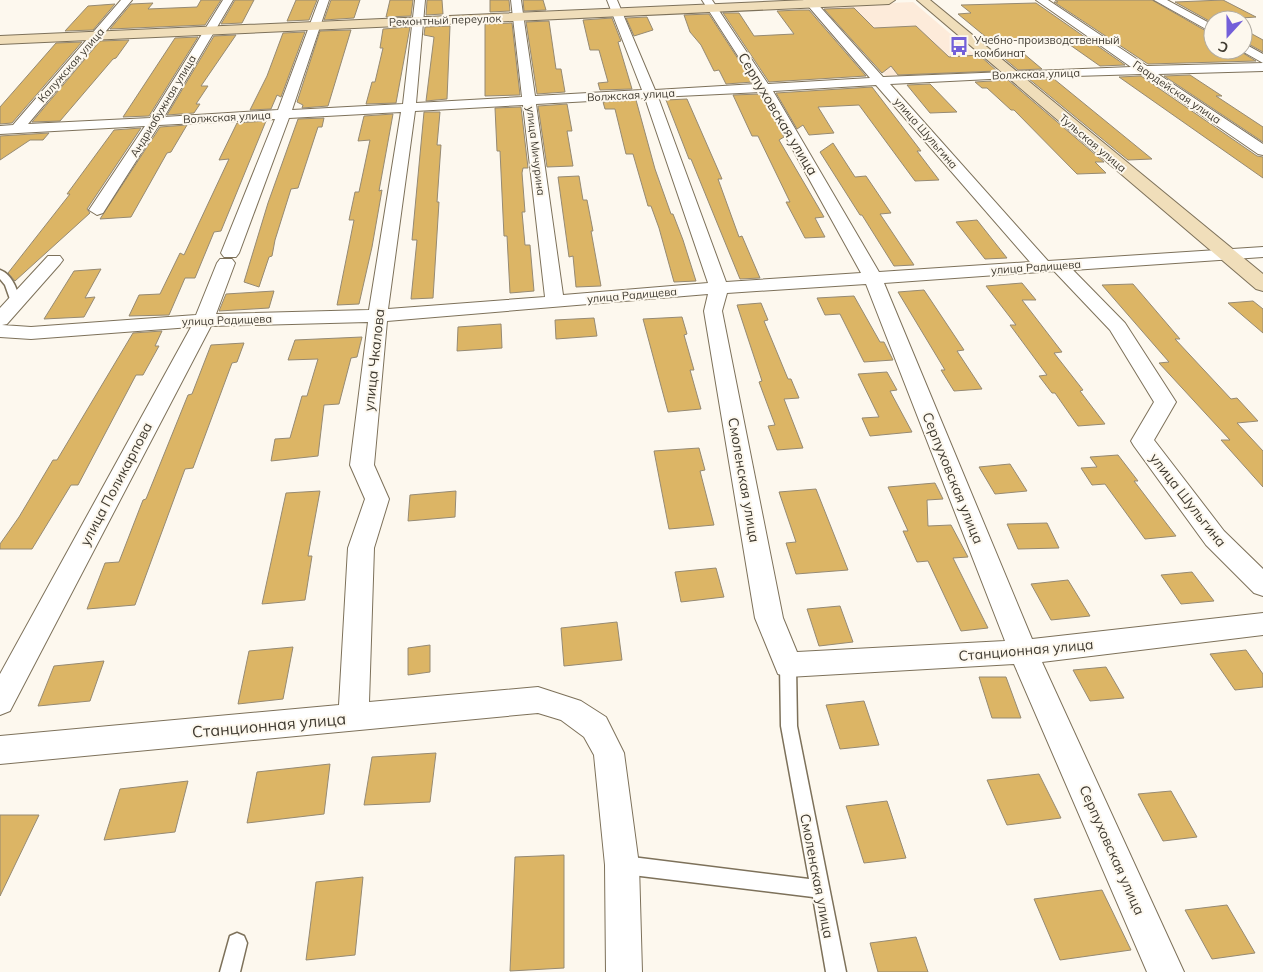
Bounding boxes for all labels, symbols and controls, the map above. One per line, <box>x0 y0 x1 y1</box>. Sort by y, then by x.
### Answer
north arrow <box>1203 10 1253 60</box>
street label: Ремонтный переулок <box>389 11 501 29</box>
street label: Калужская улица <box>35 25 107 105</box>
place label: Учебно-производственный комбинат <box>973 33 1120 60</box>
bus stop icon: Учебно-производственный комбинат <box>948 35 970 57</box>
text: С <box>1216 37 1231 57</box>
street label: Серпуховская улица <box>734 49 822 179</box>
street label: Андриабужная улица <box>127 52 199 160</box>
street label: Гвардейская улица <box>1130 57 1224 127</box>
street label: Волжская улица <box>992 65 1080 83</box>
street label: Волжская улица <box>587 86 675 104</box>
street label: улица Шульгина <box>891 95 961 171</box>
street label: улица Мичурина <box>524 106 548 196</box>
street label: Волжская улица <box>183 108 271 126</box>
street label: Тульская улица <box>1057 111 1129 175</box>
street label: улица Радищева <box>991 257 1081 277</box>
street label: улица Радищева <box>586 284 678 306</box>
street label: улица Чкалова <box>360 308 388 412</box>
street label: улица Радищева <box>182 311 272 329</box>
street label: Серпуховская улица <box>918 410 988 546</box>
street label: Смоленская улица <box>724 416 764 544</box>
street label: улица Поликарпова <box>76 419 156 549</box>
street label: улица Шульгина <box>1146 449 1230 551</box>
street label: Станционная улица <box>958 635 1094 665</box>
street label: Станционная улица <box>191 708 347 742</box>
street label: Серпуховская улица <box>1075 782 1149 918</box>
street label: Смоленская улица <box>796 812 838 940</box>

